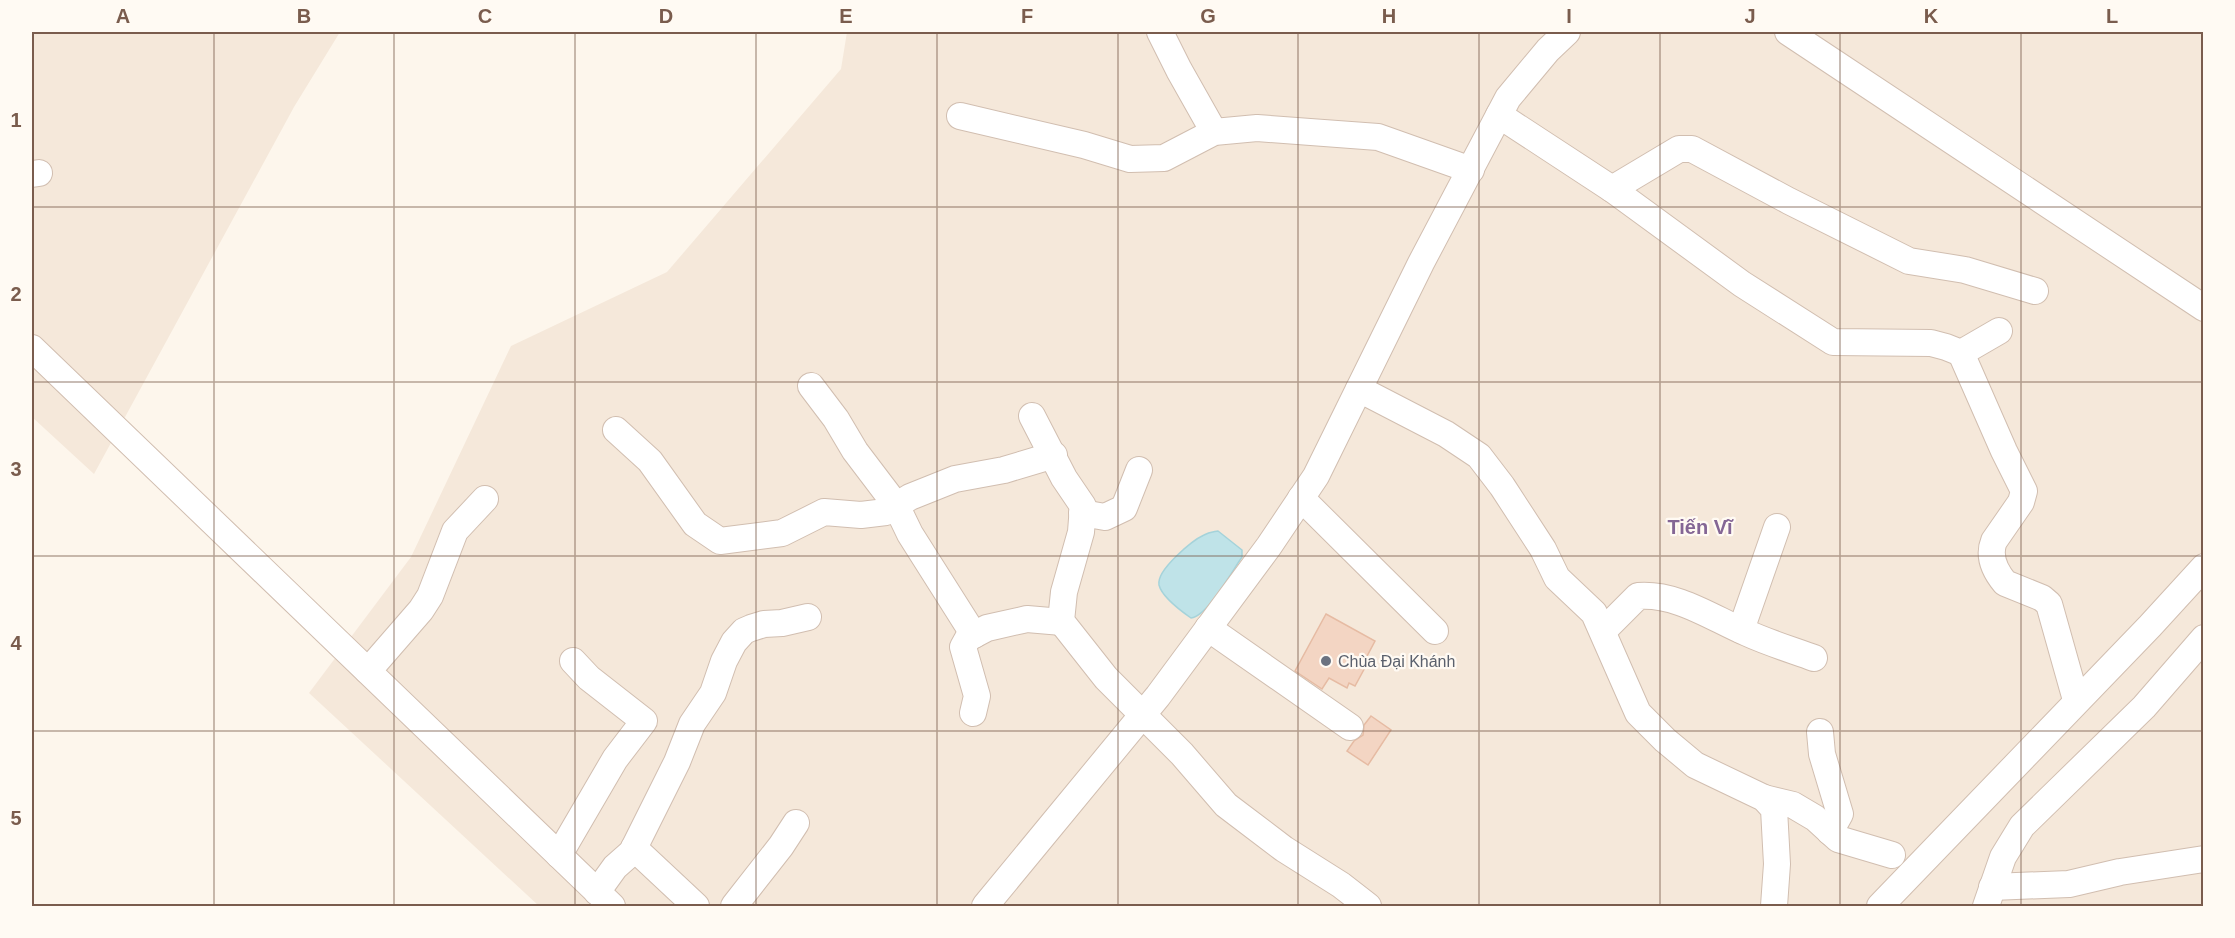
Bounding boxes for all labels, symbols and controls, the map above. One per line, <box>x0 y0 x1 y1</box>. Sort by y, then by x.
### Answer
text: A <box>116 5 130 27</box>
text: B <box>297 5 311 27</box>
text: C <box>478 5 492 27</box>
text: D <box>659 5 673 27</box>
text: E <box>839 5 853 27</box>
text: F <box>1021 5 1033 27</box>
text: G <box>1200 5 1216 27</box>
text: H <box>1382 5 1396 27</box>
text: I <box>1566 5 1572 27</box>
text: J <box>1744 5 1756 27</box>
text: K <box>1924 5 1939 27</box>
text: L <box>2106 5 2118 27</box>
text: 1 <box>10 109 22 131</box>
text: 2 <box>10 283 22 305</box>
text: 3 <box>10 458 22 480</box>
district label: Tiến Vĩ <box>1667 516 1734 538</box>
text: 4 <box>10 632 22 654</box>
place label: Chùa Đại Khánh <box>1338 653 1455 670</box>
marker: Chùa Đại Khánh <box>1319 654 1333 668</box>
text: 5 <box>10 807 22 829</box>

